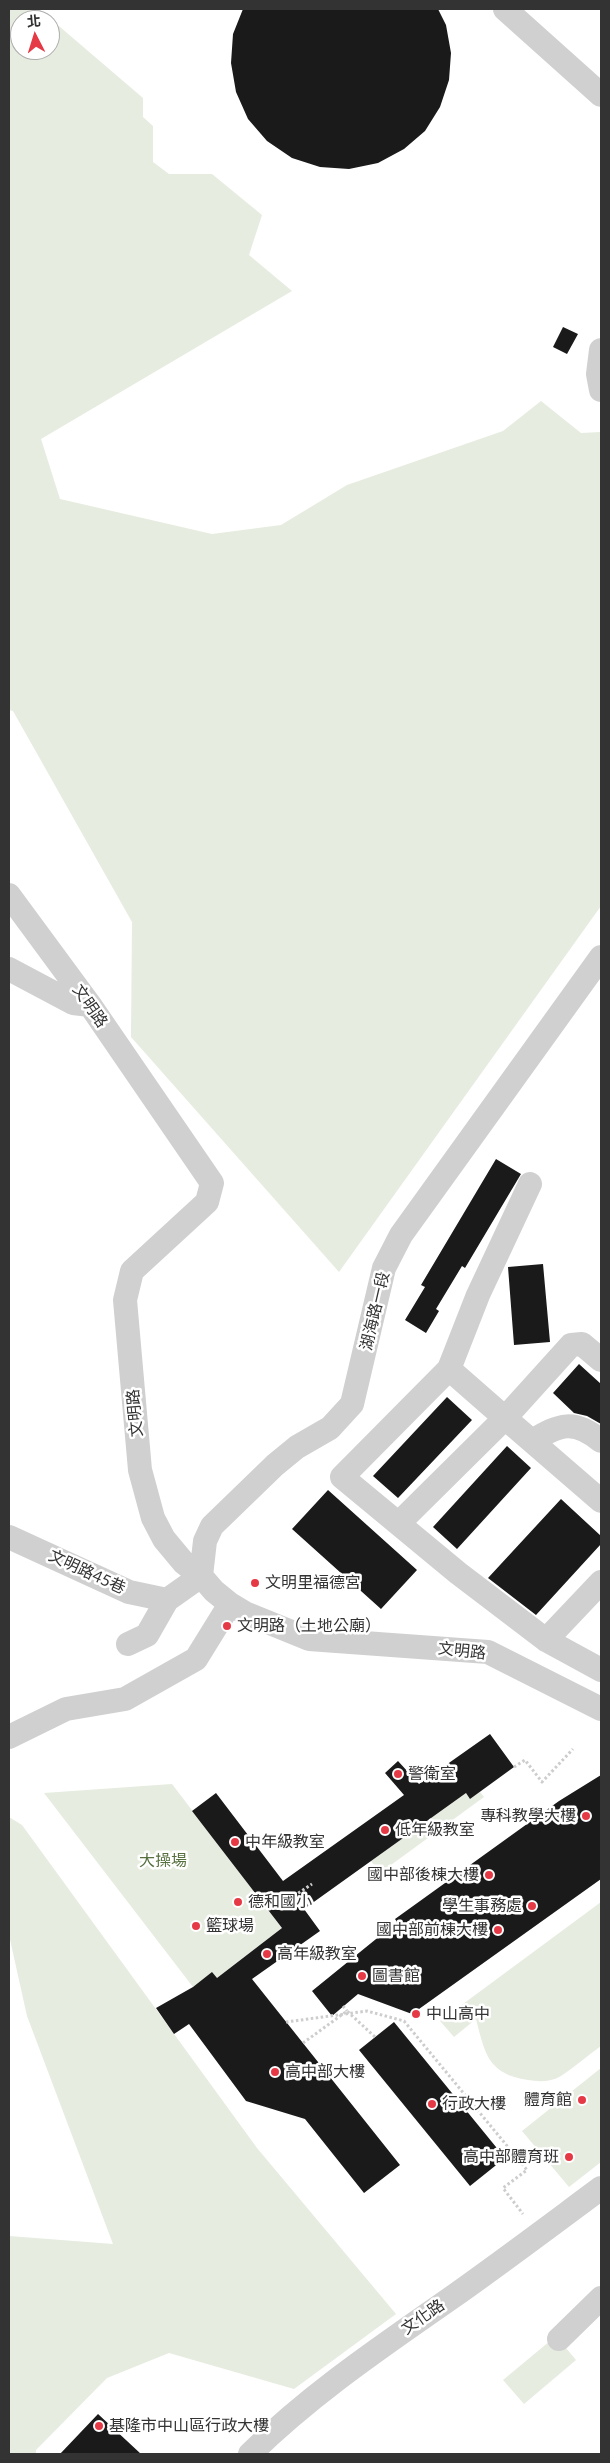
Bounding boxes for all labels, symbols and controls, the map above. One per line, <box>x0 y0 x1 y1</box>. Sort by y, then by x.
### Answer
north arrow <box>10 10 60 60</box>
text: 北 <box>26 11 41 30</box>
street label: 文明路 <box>68 981 112 1031</box>
street label: 湖海路一段 <box>357 1270 393 1352</box>
street label: 文明路 <box>123 1388 147 1438</box>
street label: 文明路45巷 <box>46 1546 128 1598</box>
place label: 文明里福德宮 <box>265 1573 361 1593</box>
marker: 文明里福德宮 <box>249 1577 261 1589</box>
place label: 文明路（土地公廟） <box>237 1616 381 1636</box>
marker: 文明路（土地公廟） <box>221 1620 233 1632</box>
street label: 文明路 <box>437 1639 487 1663</box>
place label: 警衛室 <box>408 1764 456 1784</box>
marker: 警衛室 <box>392 1768 404 1780</box>
place label: 專科教學大樓 <box>480 1806 576 1826</box>
marker: 專科教學大樓 <box>580 1810 592 1822</box>
place label: 低年級教室 <box>395 1820 475 1840</box>
marker: 低年級教室 <box>379 1824 391 1836</box>
place label: 中年級教室 <box>245 1832 325 1852</box>
marker: 中年級教室 <box>229 1836 241 1848</box>
park label: 大操場 <box>139 1851 187 1871</box>
place label: 國中部後棟大樓 <box>367 1865 479 1885</box>
marker: 國中部後棟大樓 <box>483 1869 495 1881</box>
place label: 德和國小 <box>248 1892 312 1912</box>
marker: 德和國小 <box>232 1896 244 1908</box>
place label: 學生事務處 <box>442 1896 522 1916</box>
marker: 學生事務處 <box>526 1900 538 1912</box>
place label: 籃球場 <box>206 1916 254 1936</box>
marker: 籃球場 <box>190 1920 202 1932</box>
place label: 國中部前棟大樓 <box>376 1920 488 1940</box>
marker: 國中部前棟大樓 <box>492 1924 504 1936</box>
place label: 高年級教室 <box>277 1944 357 1964</box>
marker: 高年級教室 <box>261 1948 273 1960</box>
place label: 圖書館 <box>372 1966 420 1986</box>
marker: 圖書館 <box>356 1970 368 1982</box>
place label: 中山高中 <box>426 2004 490 2024</box>
marker: 中山高中 <box>410 2008 422 2020</box>
place label: 高中部大樓 <box>285 2062 365 2082</box>
marker: 高中部大樓 <box>269 2066 281 2078</box>
place label: 體育館 <box>524 2090 572 2110</box>
place label: 行政大樓 <box>442 2094 506 2114</box>
marker: 體育館 <box>576 2094 588 2106</box>
marker: 行政大樓 <box>426 2098 438 2110</box>
place label: 高中部體育班 <box>463 2147 559 2167</box>
marker: 高中部體育班 <box>563 2151 575 2163</box>
street label: 文化路 <box>398 2295 448 2339</box>
place label: 基隆市中山區行政大樓 <box>109 2416 269 2436</box>
marker: 基隆市中山區行政大樓 <box>93 2420 105 2432</box>

